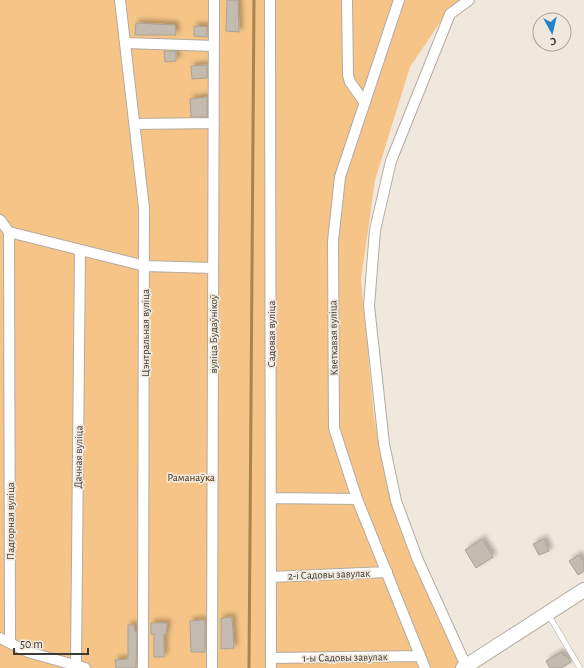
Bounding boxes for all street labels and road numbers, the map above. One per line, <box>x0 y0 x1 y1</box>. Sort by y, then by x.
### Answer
street label: Цэнтральная вуліца <box>140 289 151 377</box>
street label: вуліца Будаўнікоў <box>208 294 219 373</box>
street label: Садовая вуліца <box>266 300 277 368</box>
street label: Кветкавая вуліца <box>327 300 340 376</box>
street label: Дачная вуліца <box>72 425 85 489</box>
street label: Падгорная вуліца <box>5 482 16 560</box>
street label: 2-і Садовы завулак <box>288 568 370 581</box>
street label: 1-ы Садовы завулак <box>302 651 388 664</box>

